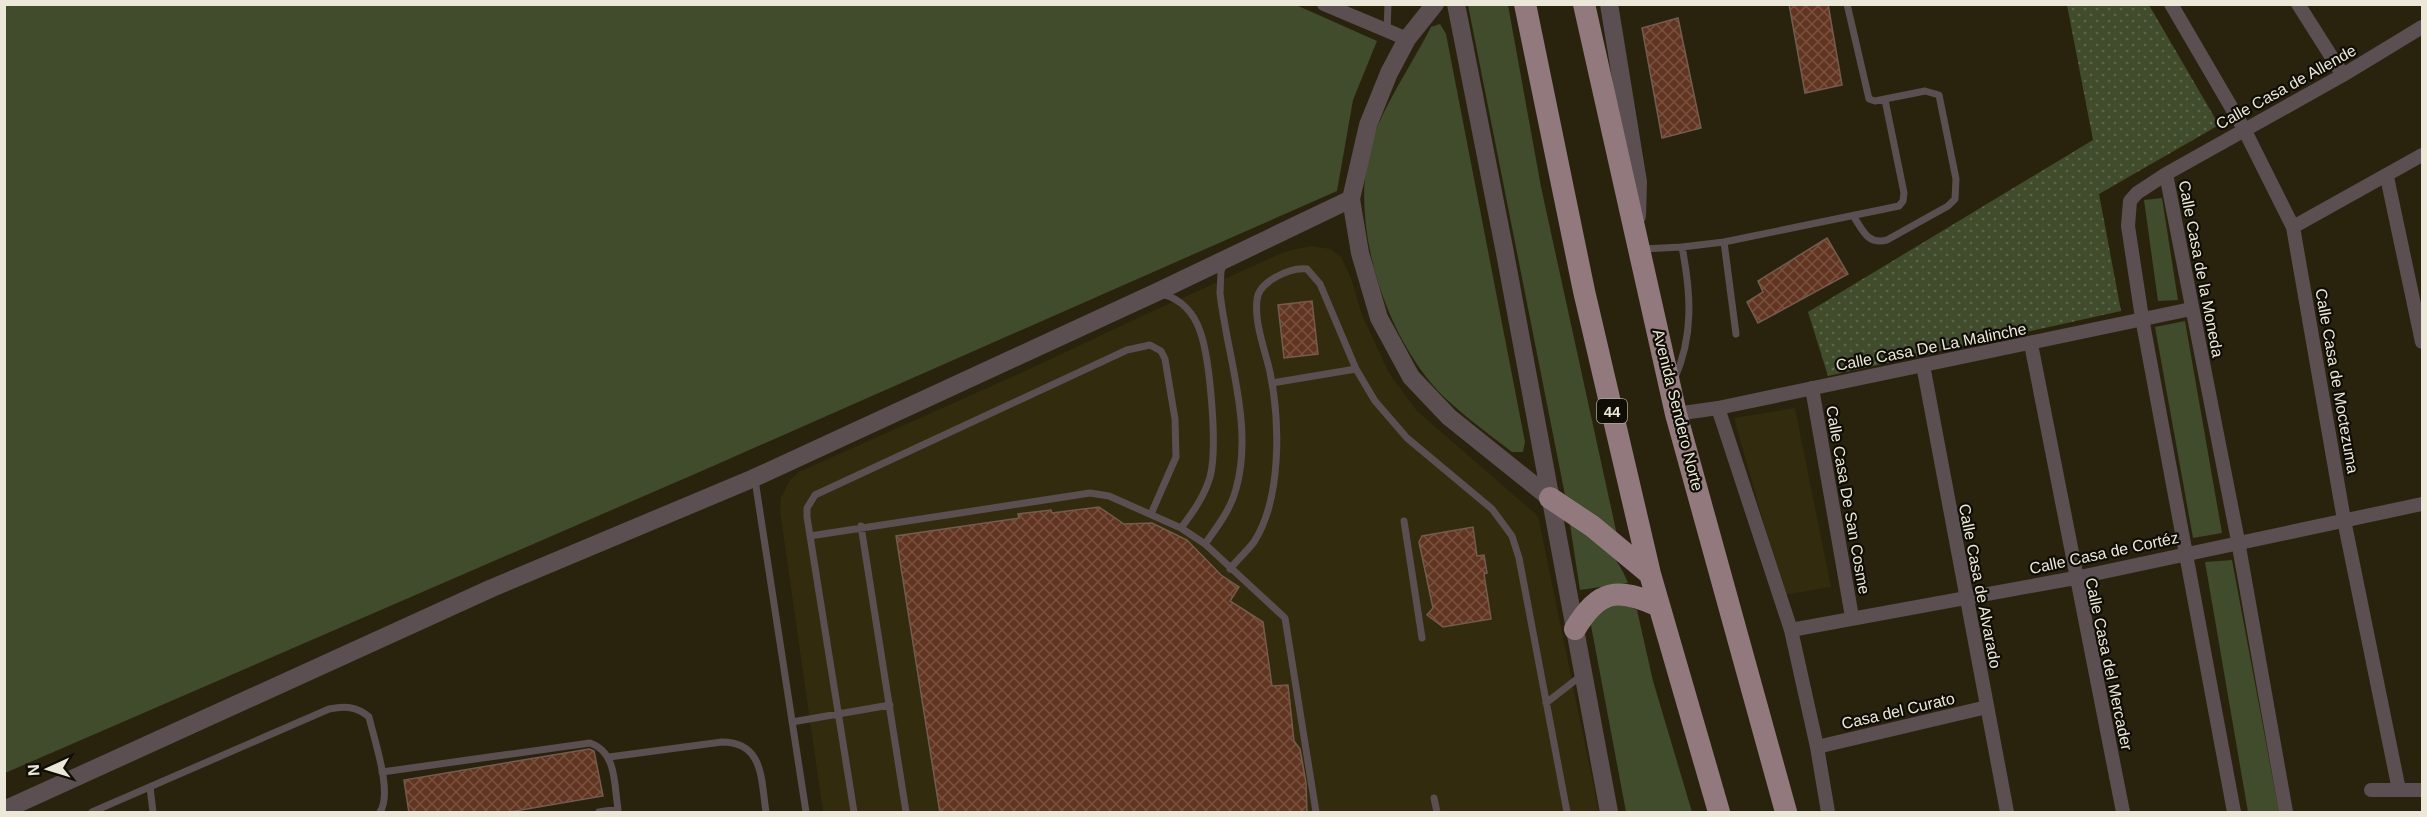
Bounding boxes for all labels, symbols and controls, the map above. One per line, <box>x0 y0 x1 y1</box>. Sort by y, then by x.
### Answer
street label: Calle Casa de Allende <box>2213 41 2359 133</box>
street label: Calle Casa de la Moneda <box>2176 179 2227 359</box>
street label: Calle Casa de Moctezuma <box>2312 287 2362 475</box>
street label: Calle Casa De La Malinche <box>1834 320 2028 374</box>
street label: Avenida Sendero Norte <box>1650 327 1706 493</box>
road number: 44 <box>1597 399 1627 423</box>
street label: Calle Casa De San Cosme <box>1823 404 1873 596</box>
street label: Calle Casa de Alvarado <box>1956 502 2004 670</box>
street label: Calle Casa de Cortéz <box>2028 529 2180 577</box>
street label: Calle Casa del Mercader <box>2082 576 2136 753</box>
street label: Casa del Curato <box>1840 690 1956 732</box>
north arrow <box>18 739 78 799</box>
text: N <box>25 764 42 776</box>

